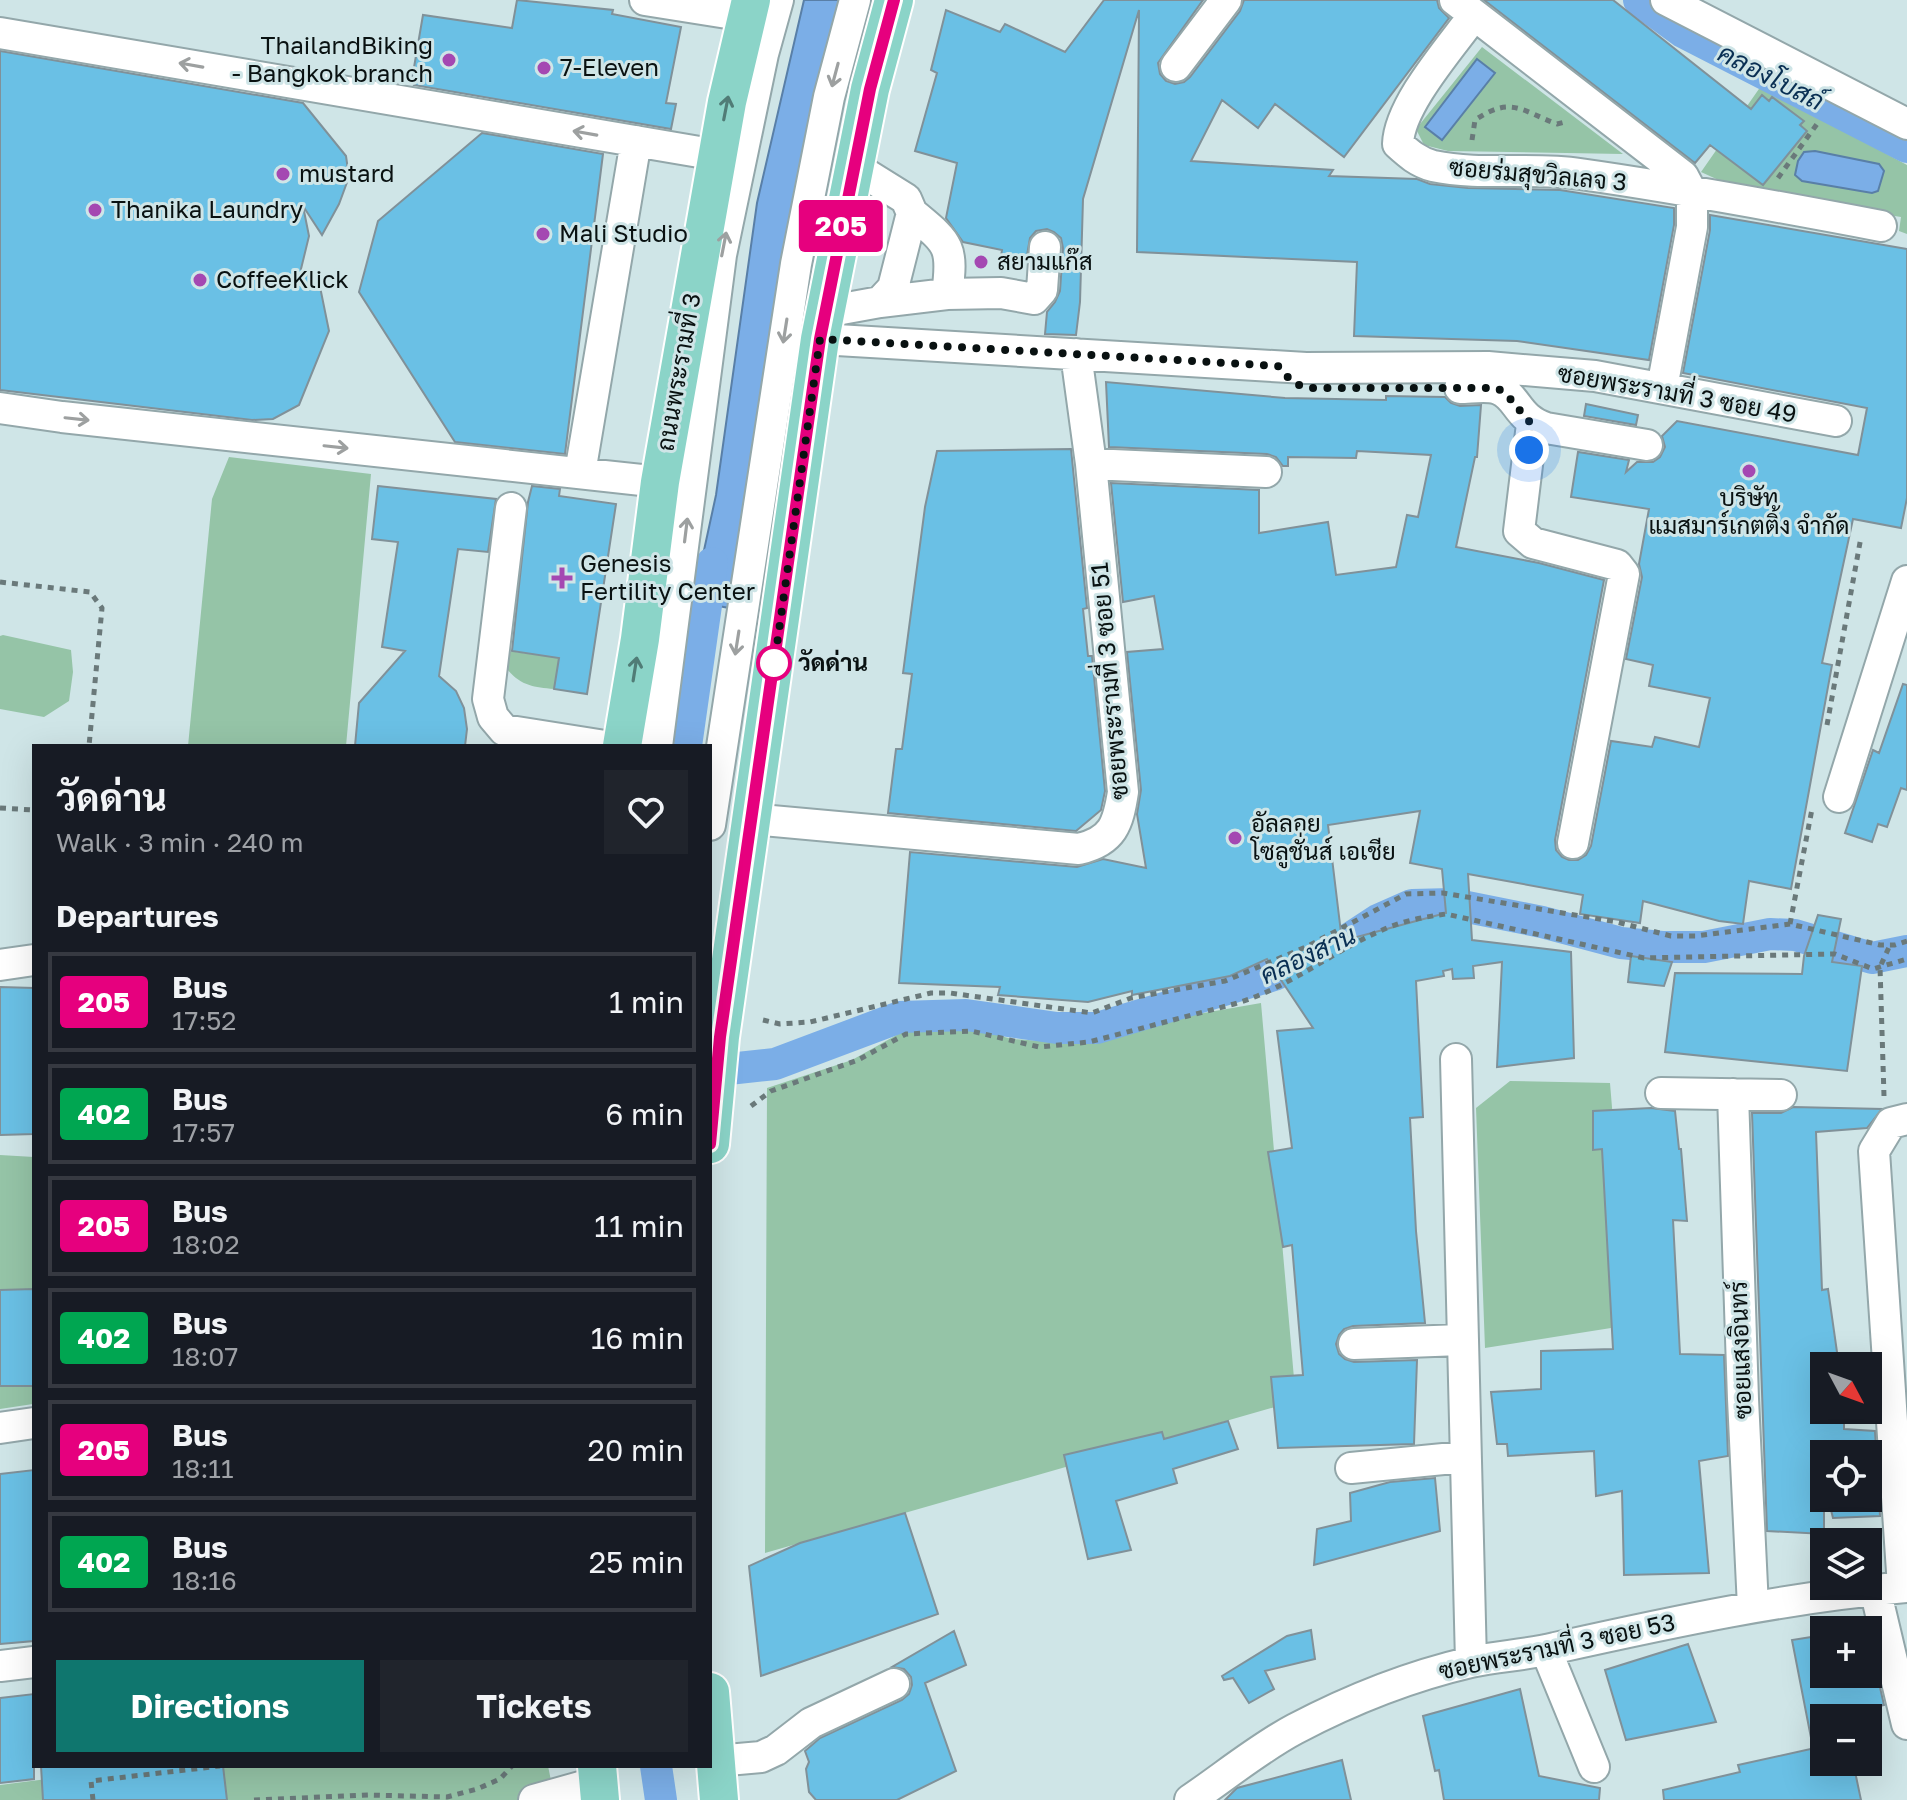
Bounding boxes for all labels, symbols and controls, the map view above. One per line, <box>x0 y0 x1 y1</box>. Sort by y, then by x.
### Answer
place label: ThailandBiking - Bangkok branch <box>232 30 433 87</box>
water label: คลองโบสถ์ <box>1713 36 1833 118</box>
marker: ThailandBiking - Bangkok branch <box>440 51 458 69</box>
place label: 7-Eleven <box>560 52 659 81</box>
one-way arrow <box>178 57 204 72</box>
marker: 7-Eleven <box>535 59 553 77</box>
one-way arrow <box>826 62 841 88</box>
one-way arrow <box>719 96 734 122</box>
one-way arrow <box>573 124 598 139</box>
street label: ซอยร่มสุขวิลเลจ 3 <box>1448 151 1628 199</box>
place label: mustard <box>299 158 395 187</box>
marker: mustard <box>274 165 292 183</box>
place label: Thanika Laundry <box>111 194 303 223</box>
line badge: 205 <box>795 200 887 252</box>
marker: Thanika Laundry <box>86 201 104 219</box>
text: 205 <box>815 209 867 242</box>
place label: Mali Studio <box>559 218 688 247</box>
marker: Mali Studio <box>534 225 552 243</box>
one-way arrow <box>717 232 732 258</box>
place label: สยามแก๊ส <box>997 246 1093 275</box>
marker: สยามแก๊ส <box>972 253 990 271</box>
place label: CoffeeKlick <box>216 264 349 293</box>
marker: CoffeeKlick <box>191 271 209 289</box>
street label: ถนนพระรามที่ 3 <box>644 290 706 453</box>
one-way arrow <box>777 317 792 343</box>
street label: ซอยพระรามที่ 3 ซอย 49 <box>1556 352 1800 428</box>
one-way arrow <box>63 411 90 426</box>
your location <box>1509 430 1549 470</box>
one-way arrow <box>322 439 349 454</box>
marker: บริษัท แมสมาร์เกตติ้ง จำกัด <box>1740 462 1758 480</box>
place label: บริษัท แมสมาร์เกตติ้ง จำกัด <box>1649 482 1849 539</box>
one-way arrow <box>679 517 694 544</box>
place label: Genesis Fertility Center <box>580 548 755 605</box>
street label: ซอยพระรามที่ 3 ซอย 51 <box>1079 561 1133 802</box>
marker: Genesis Fertility Center <box>551 567 573 589</box>
one-way arrow <box>729 630 744 655</box>
marker: วัดด่าน <box>757 646 791 680</box>
place label: วัดด่าน <box>798 647 868 676</box>
one-way arrow <box>628 657 643 682</box>
button: heart <box>604 770 688 854</box>
text: วัดด่าน <box>56 774 167 819</box>
place label: อัลลอย โซลูชั่นส์ เอเชีย <box>1249 808 1396 869</box>
text: Walk · 3 min · 240 m <box>56 827 303 858</box>
marker: อัลลอย โซลูชั่นส์ เอเชีย <box>1226 829 1244 847</box>
text: Departures <box>56 898 219 934</box>
water label: คลองสาน <box>1255 919 1361 990</box>
text: Bus <box>172 969 228 1005</box>
text: 1 min <box>609 984 684 1020</box>
text: 205 <box>78 985 130 1018</box>
text: 17:52 <box>172 1005 236 1036</box>
text: Bus <box>172 1081 228 1117</box>
text: 6 min <box>605 1096 684 1132</box>
text: 402 <box>78 1097 130 1130</box>
text: 17:57 <box>172 1117 235 1148</box>
text: Bus <box>172 1193 228 1229</box>
text: 11 min <box>594 1208 684 1244</box>
text: 205 <box>78 1209 130 1242</box>
text: 18:02 <box>172 1229 239 1260</box>
street label: ซอยแสงอินทร์ <box>1723 1281 1756 1420</box>
text: Bus <box>172 1305 228 1341</box>
text: 16 min <box>591 1320 684 1356</box>
text: 402 <box>78 1321 130 1354</box>
text: 18:07 <box>172 1341 238 1372</box>
north arrow <box>1810 1352 1882 1424</box>
map controls <box>1810 1352 1882 1776</box>
text: Bus <box>172 1417 228 1453</box>
text: 20 min <box>587 1432 684 1468</box>
text: 205 <box>78 1433 130 1466</box>
button: locate <box>1810 1440 1882 1512</box>
text: 18:11 <box>172 1453 234 1484</box>
button: layers <box>1810 1528 1882 1600</box>
text: Bus <box>172 1529 228 1565</box>
text: 25 min <box>589 1544 684 1580</box>
text: 402 <box>78 1545 130 1578</box>
text: 18:16 <box>172 1565 237 1596</box>
street label: ซอยพระรามที่ 3 ซอย 53 <box>1435 1601 1677 1685</box>
button: + <box>1810 1616 1882 1688</box>
button: Directions <box>56 1660 364 1752</box>
button: Tickets <box>380 1660 688 1752</box>
button: − <box>1810 1704 1882 1776</box>

